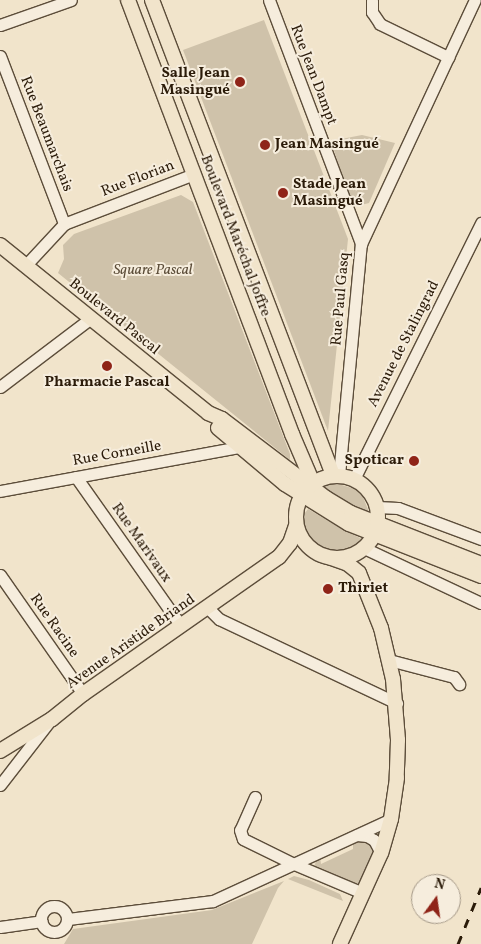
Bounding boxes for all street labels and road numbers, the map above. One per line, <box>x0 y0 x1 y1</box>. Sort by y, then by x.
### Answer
street label: Rue Jean Dampt <box>286 22 340 128</box>
street label: Rue Beaumarchais <box>16 74 76 194</box>
street label: Boulevard Maréchal Joffre <box>196 153 274 319</box>
street label: Rue Florian <box>99 157 177 201</box>
street label: Rue Paul Gasq <box>328 251 354 347</box>
street label: Boulevard Pascal <box>65 275 163 359</box>
street label: Avenue de Stalingrad <box>364 278 444 410</box>
street label: Rue Corneille <box>71 437 163 471</box>
street label: Rue Marivaux <box>107 500 175 586</box>
street label: Rue Racine <box>25 591 83 661</box>
street label: Avenue Aristide Briand <box>63 591 199 693</box>

